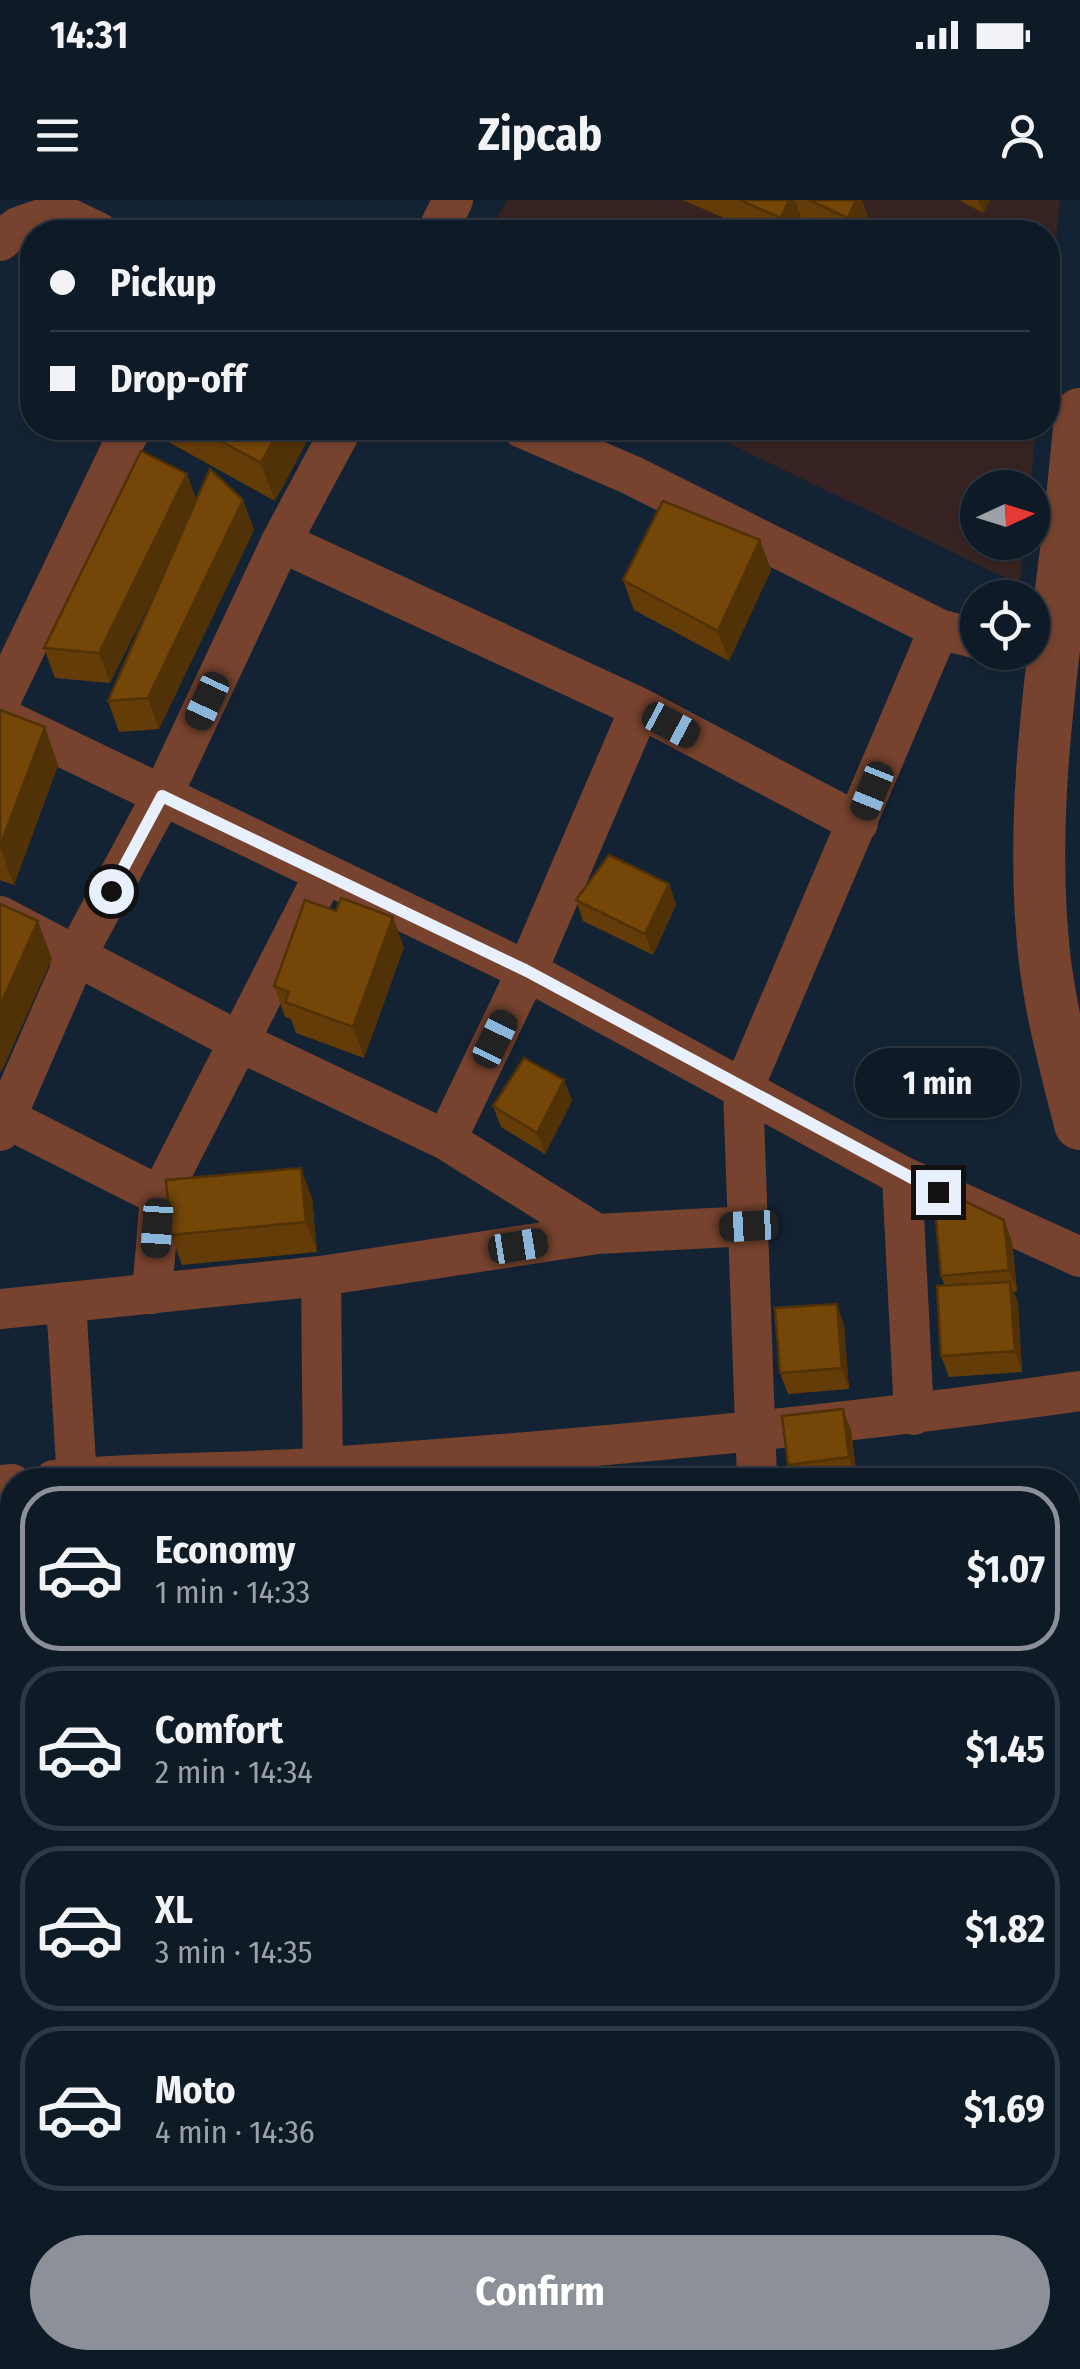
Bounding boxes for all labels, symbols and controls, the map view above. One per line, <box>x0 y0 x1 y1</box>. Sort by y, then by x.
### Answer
text: 14:31 <box>50 12 128 58</box>
icon: menu <box>30 108 85 163</box>
text: Zipcab <box>478 108 602 162</box>
icon: person <box>995 108 1050 163</box>
text: Pickup <box>110 260 216 306</box>
text: Drop-off <box>110 356 246 402</box>
north arrow <box>960 470 1050 560</box>
map controls <box>960 470 1050 670</box>
button: locate <box>960 580 1050 670</box>
car <box>181 667 233 735</box>
car <box>637 698 705 752</box>
car <box>847 758 897 824</box>
route start <box>89 869 134 914</box>
car <box>468 1005 522 1073</box>
callout: 1 min <box>856 1047 1020 1117</box>
text: 1 min <box>903 1064 972 1102</box>
route end <box>916 1170 961 1215</box>
car <box>140 1197 174 1259</box>
car <box>718 1209 780 1243</box>
car <box>486 1226 550 1266</box>
icon: car <box>35 1524 125 1614</box>
text: Economy <box>155 1527 295 1573</box>
text: $1.07 <box>967 1546 1045 1592</box>
text: 1 min · 14:33 <box>155 1573 310 1611</box>
icon: car <box>35 1704 125 1794</box>
text: Comfort <box>155 1707 283 1753</box>
text: $1.45 <box>966 1726 1045 1772</box>
text: 2 min · 14:34 <box>155 1753 313 1791</box>
icon: car <box>35 1884 125 1974</box>
text: XL <box>155 1887 193 1933</box>
text: $1.82 <box>965 1906 1045 1952</box>
text: 3 min · 14:35 <box>155 1933 312 1971</box>
icon: car <box>35 2064 125 2154</box>
text: Moto <box>155 2067 236 2113</box>
text: $1.69 <box>964 2086 1045 2132</box>
text: 4 min · 14:36 <box>155 2113 315 2151</box>
button: Confirm <box>30 2235 1050 2350</box>

